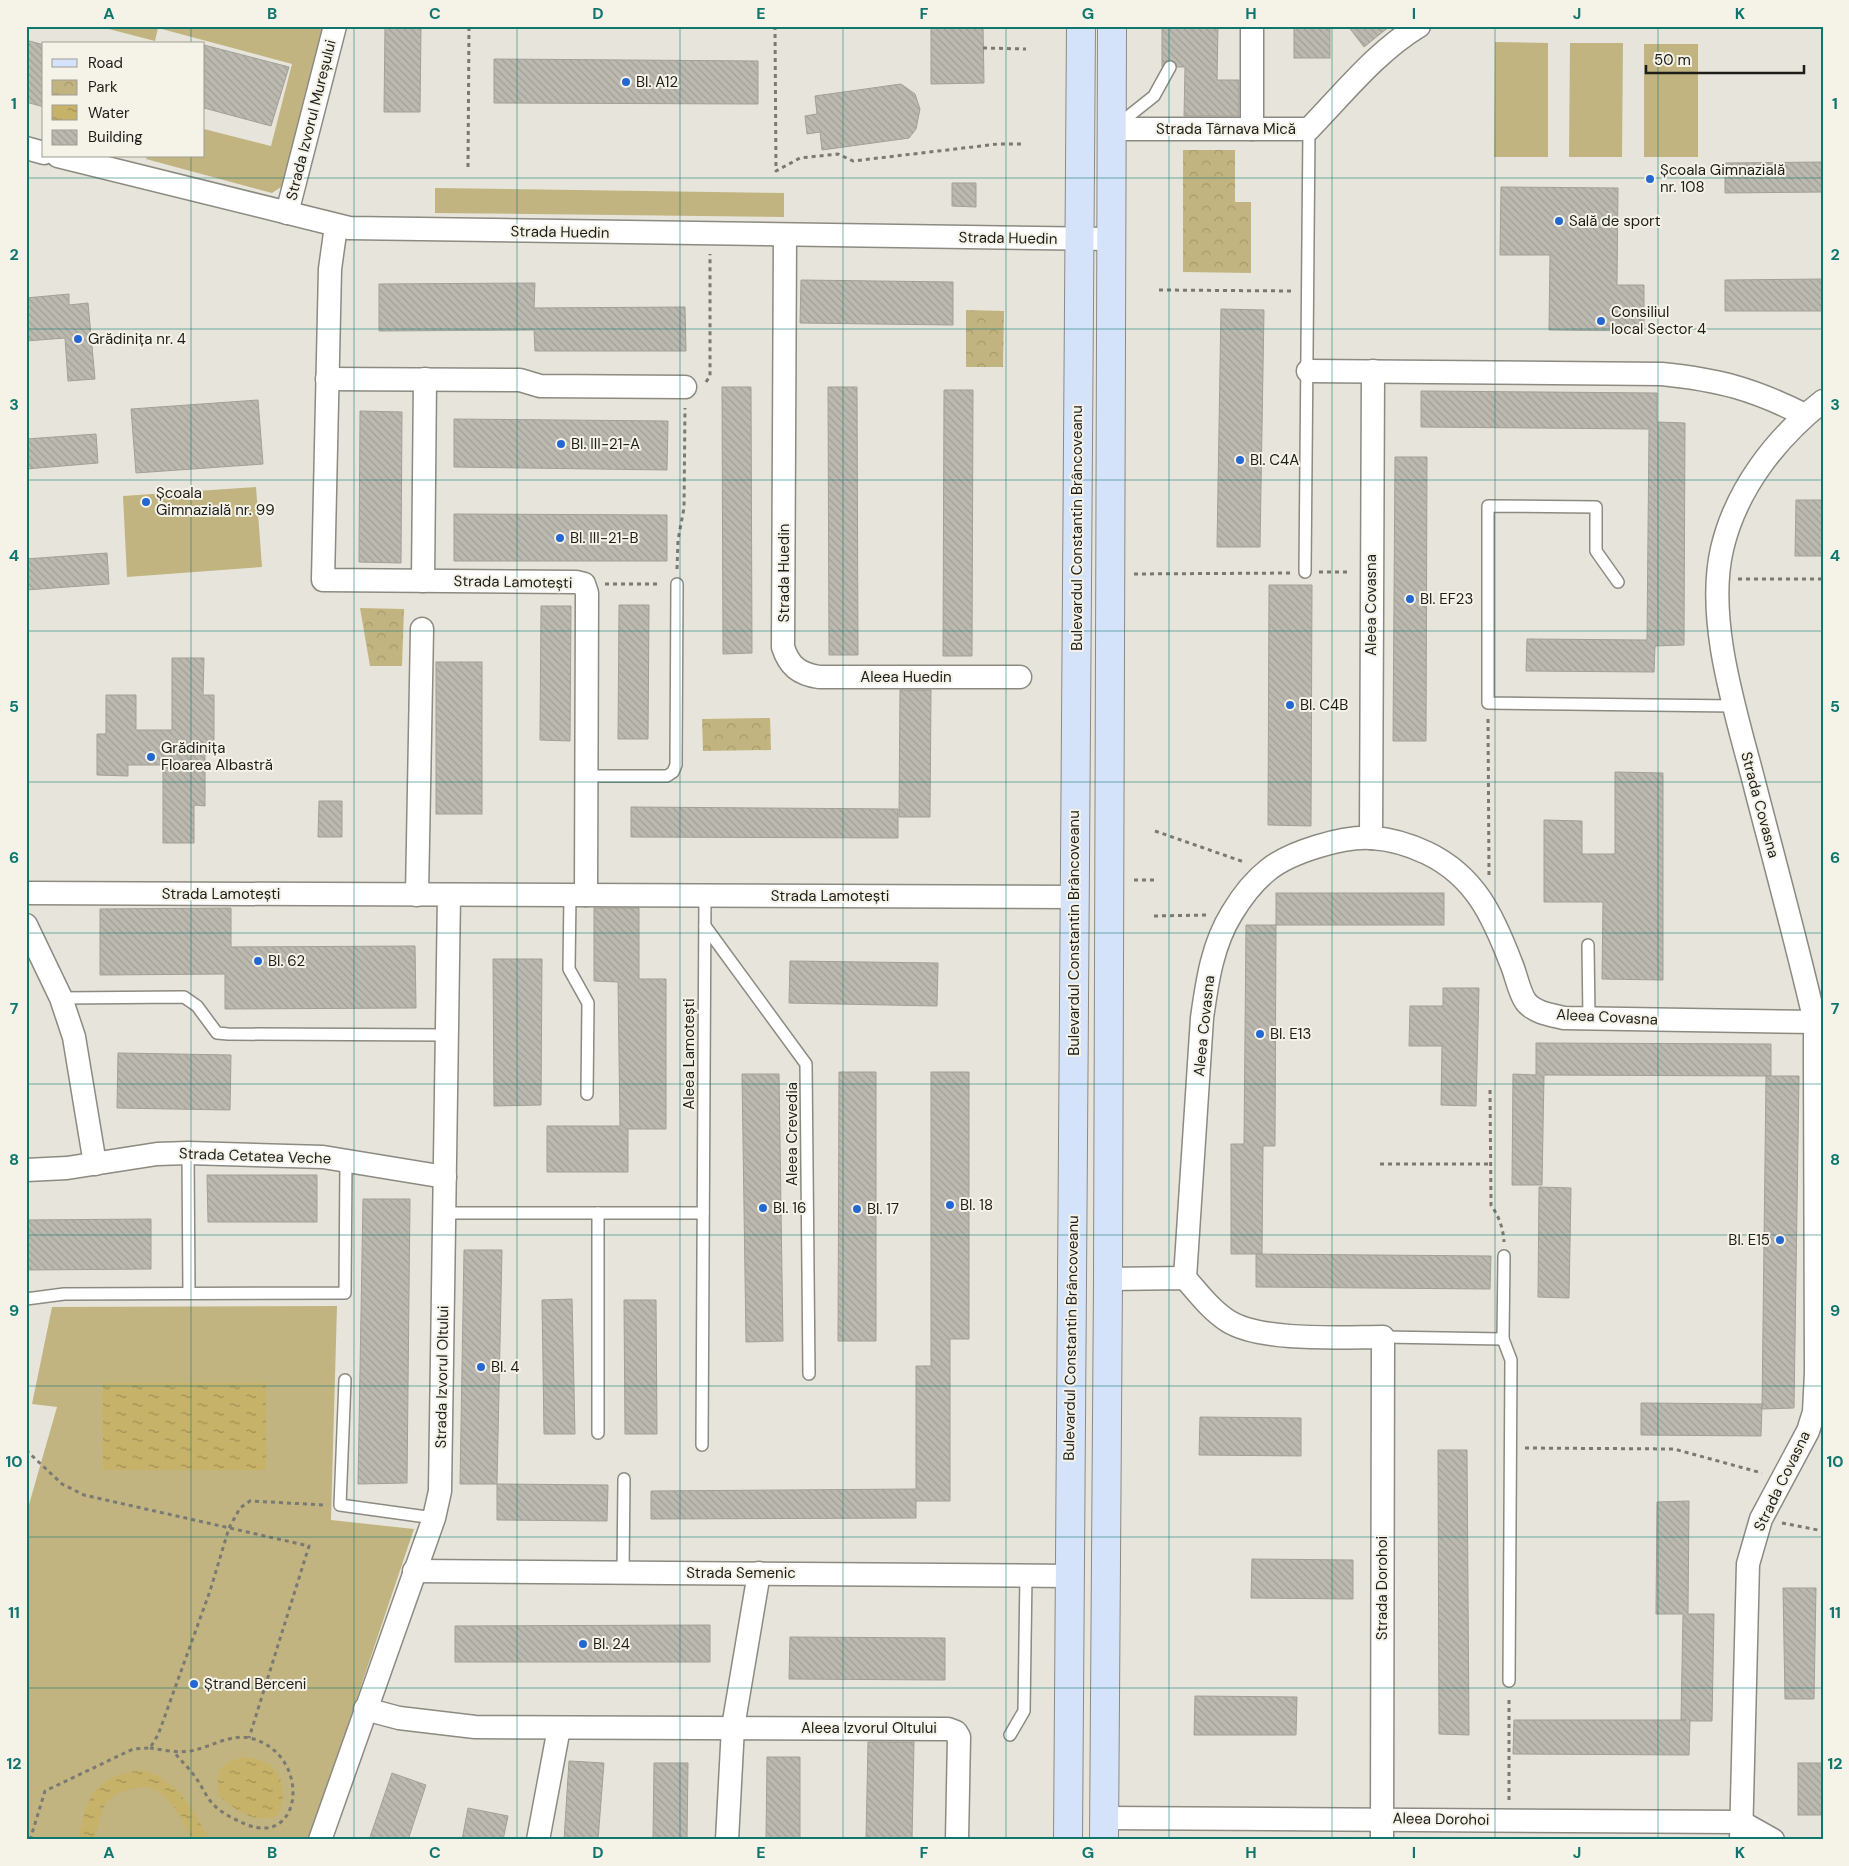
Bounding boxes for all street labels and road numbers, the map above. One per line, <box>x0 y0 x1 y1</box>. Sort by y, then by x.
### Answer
street label: Strada Izvorul Mureșului <box>281 38 341 202</box>
street label: Strada Târnava Mică <box>1156 119 1296 139</box>
street label: Strada Huedin <box>510 221 610 243</box>
street label: Strada Huedin <box>958 227 1058 249</box>
street label: Bulevardul Constantin Brâncoveanu <box>1067 405 1087 651</box>
street label: Strada Huedin <box>774 524 794 622</box>
street label: Aleea Covasna <box>1361 554 1381 656</box>
street label: Strada Lamotești <box>453 571 573 593</box>
street label: Aleea Huedin <box>860 667 952 687</box>
street label: Strada Covasna <box>1736 750 1784 860</box>
street label: Bulevardul Constantin Brâncoveanu <box>1064 810 1084 1056</box>
street label: Strada Lamotești <box>162 884 280 904</box>
street label: Strada Lamotești <box>771 886 889 906</box>
street label: Aleea Covasna <box>1189 974 1219 1078</box>
street label: Aleea Lamotești <box>679 998 699 1110</box>
street label: Aleea Covasna <box>1556 1004 1658 1030</box>
street label: Aleea Crevedia <box>782 1082 802 1186</box>
street label: Strada Cetatea Veche <box>179 1143 331 1169</box>
street label: Bulevardul Constantin Brâncoveanu <box>1059 1215 1083 1461</box>
street label: Strada Izvorul Oltului <box>431 1305 453 1449</box>
street label: Strada Covasna <box>1749 1428 1815 1534</box>
street label: Strada Dorohoi <box>1372 1536 1392 1640</box>
street label: Strada Semenic <box>686 1563 796 1583</box>
street label: Aleea Izvorul Oltului <box>801 1718 937 1738</box>
street label: Aleea Dorohoi <box>1392 1808 1490 1830</box>

